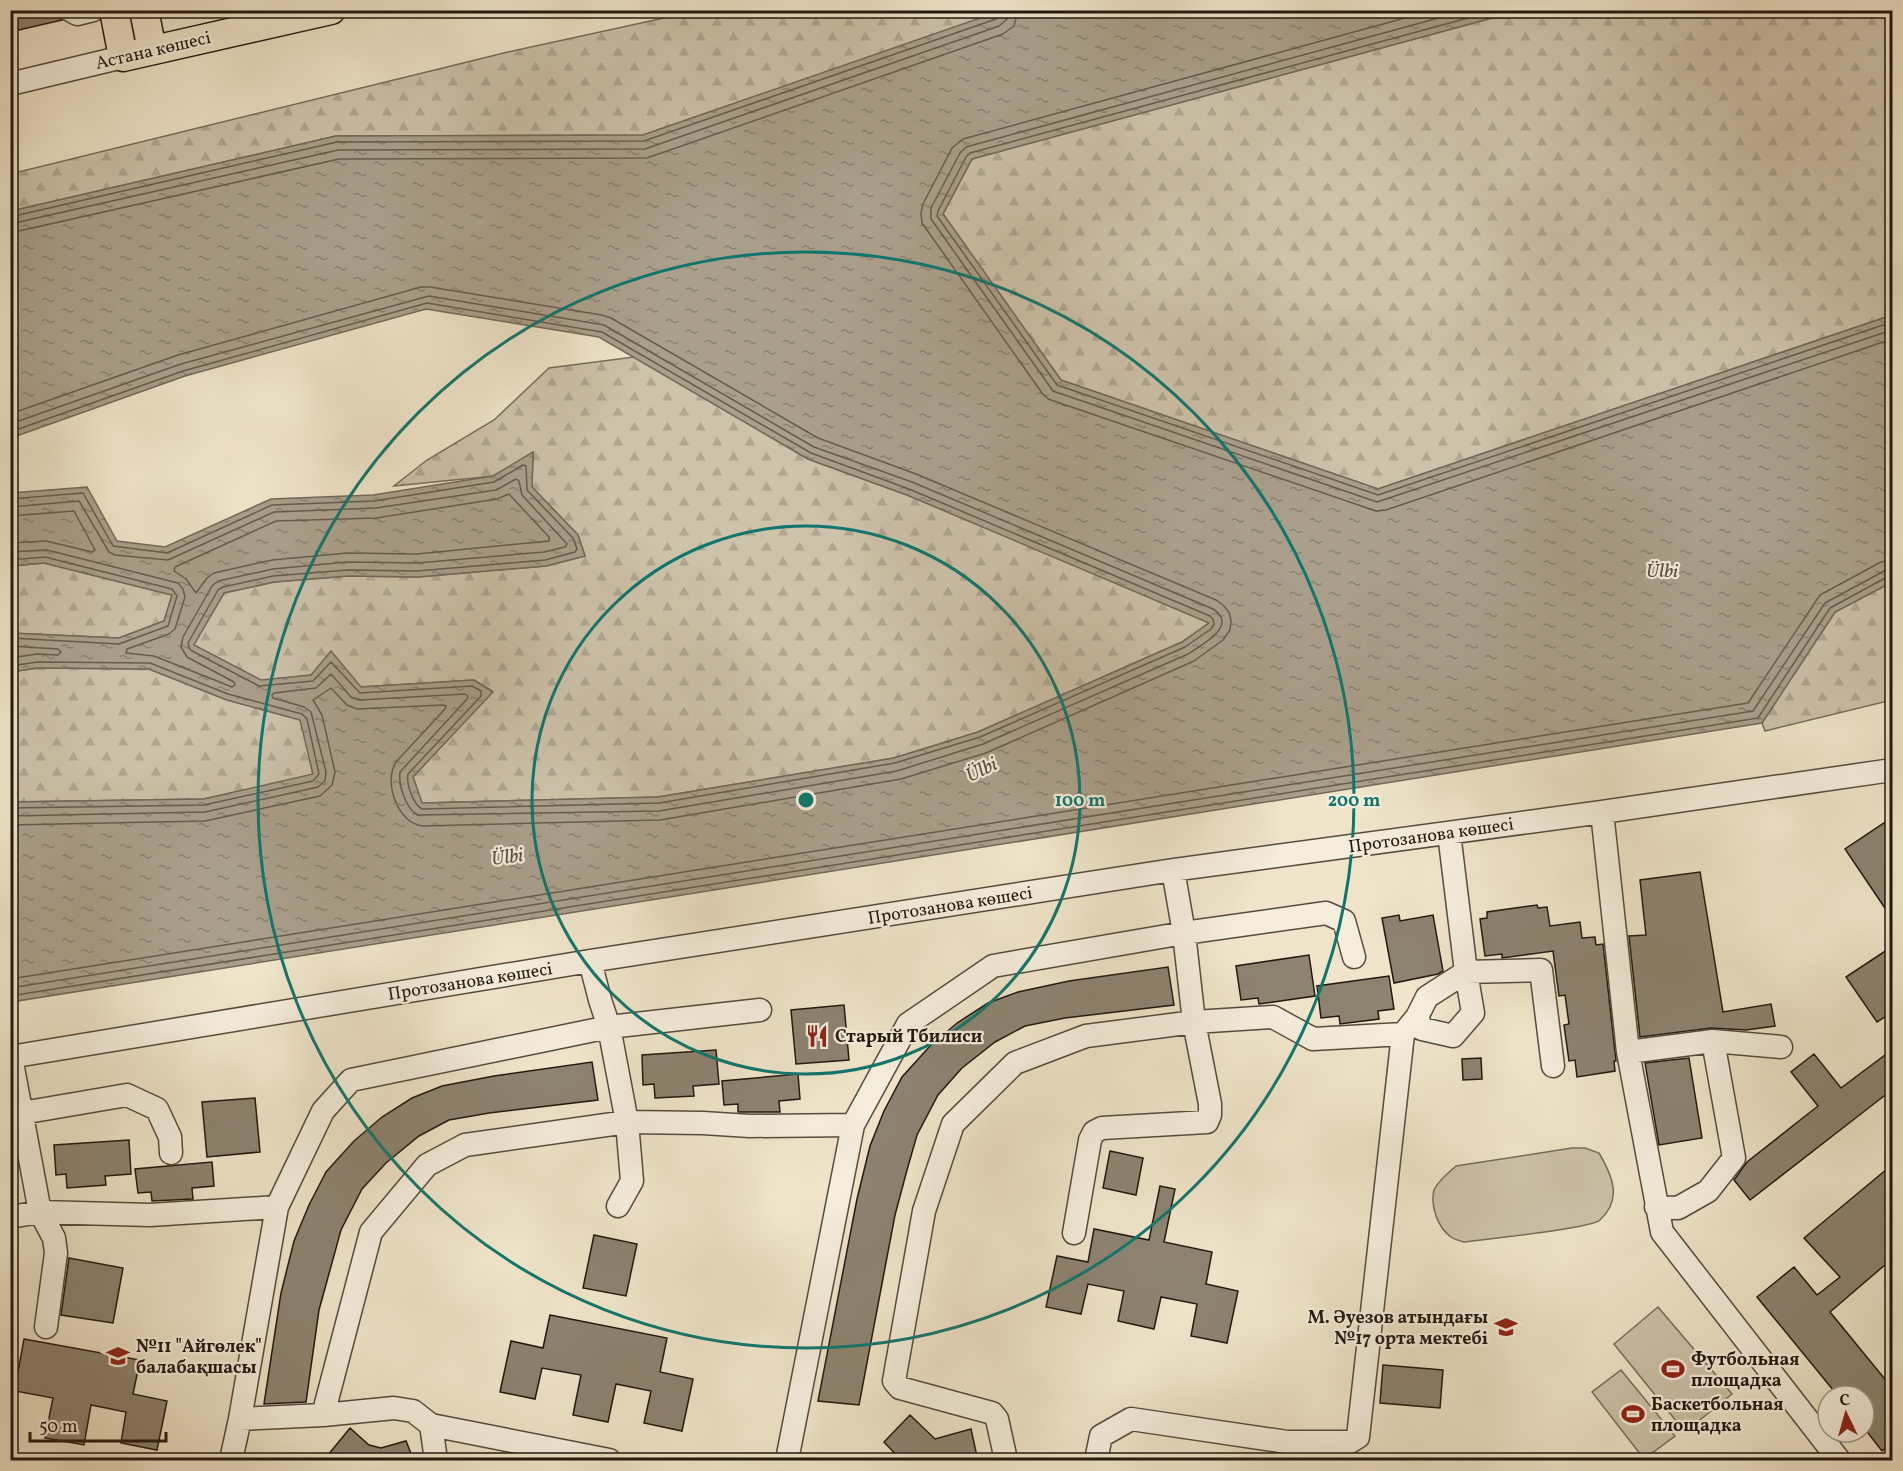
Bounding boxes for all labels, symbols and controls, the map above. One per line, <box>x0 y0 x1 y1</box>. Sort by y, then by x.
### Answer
street label: Астана көшесі <box>93 26 214 77</box>
water label: Ülbi <box>1646 558 1679 586</box>
water label: Ülbi <box>961 751 1003 790</box>
text: 100 m <box>1055 789 1105 814</box>
text: 200 m <box>1328 789 1380 814</box>
centre of rings <box>796 790 816 810</box>
street label: Протозанова көшесі <box>1347 813 1515 860</box>
water label: Ülbi <box>490 842 526 874</box>
street label: Протозанова көшесі <box>866 881 1034 932</box>
street label: Протозанова көшесі <box>386 957 554 1008</box>
restaurant icon: Старый Тбилиси <box>804 1023 830 1049</box>
place label: Старый Тбилиси <box>835 1025 982 1050</box>
place label: М. Әуезов атындағы №17 орта мектебі <box>1307 1306 1488 1352</box>
school or university icon: М. Әуезов атындағы №17 орта мектебі <box>1493 1314 1519 1340</box>
place label: №11 "Айгөлек" балабақшасы <box>136 1335 262 1381</box>
school or university icon: №11 "Айгөлек" балабақшасы <box>105 1343 131 1369</box>
place label: Футбольная площадка <box>1691 1348 1800 1394</box>
sports icon: Футбольная площадка <box>1660 1356 1686 1382</box>
north arrow <box>1816 1384 1876 1444</box>
text: С <box>1839 1390 1851 1412</box>
place label: Баскетбольная площадка <box>1651 1393 1784 1439</box>
sports icon: Баскетбольная площадка <box>1620 1401 1646 1427</box>
scale bar <box>30 1405 166 1443</box>
text: 50 m <box>39 1415 78 1440</box>

